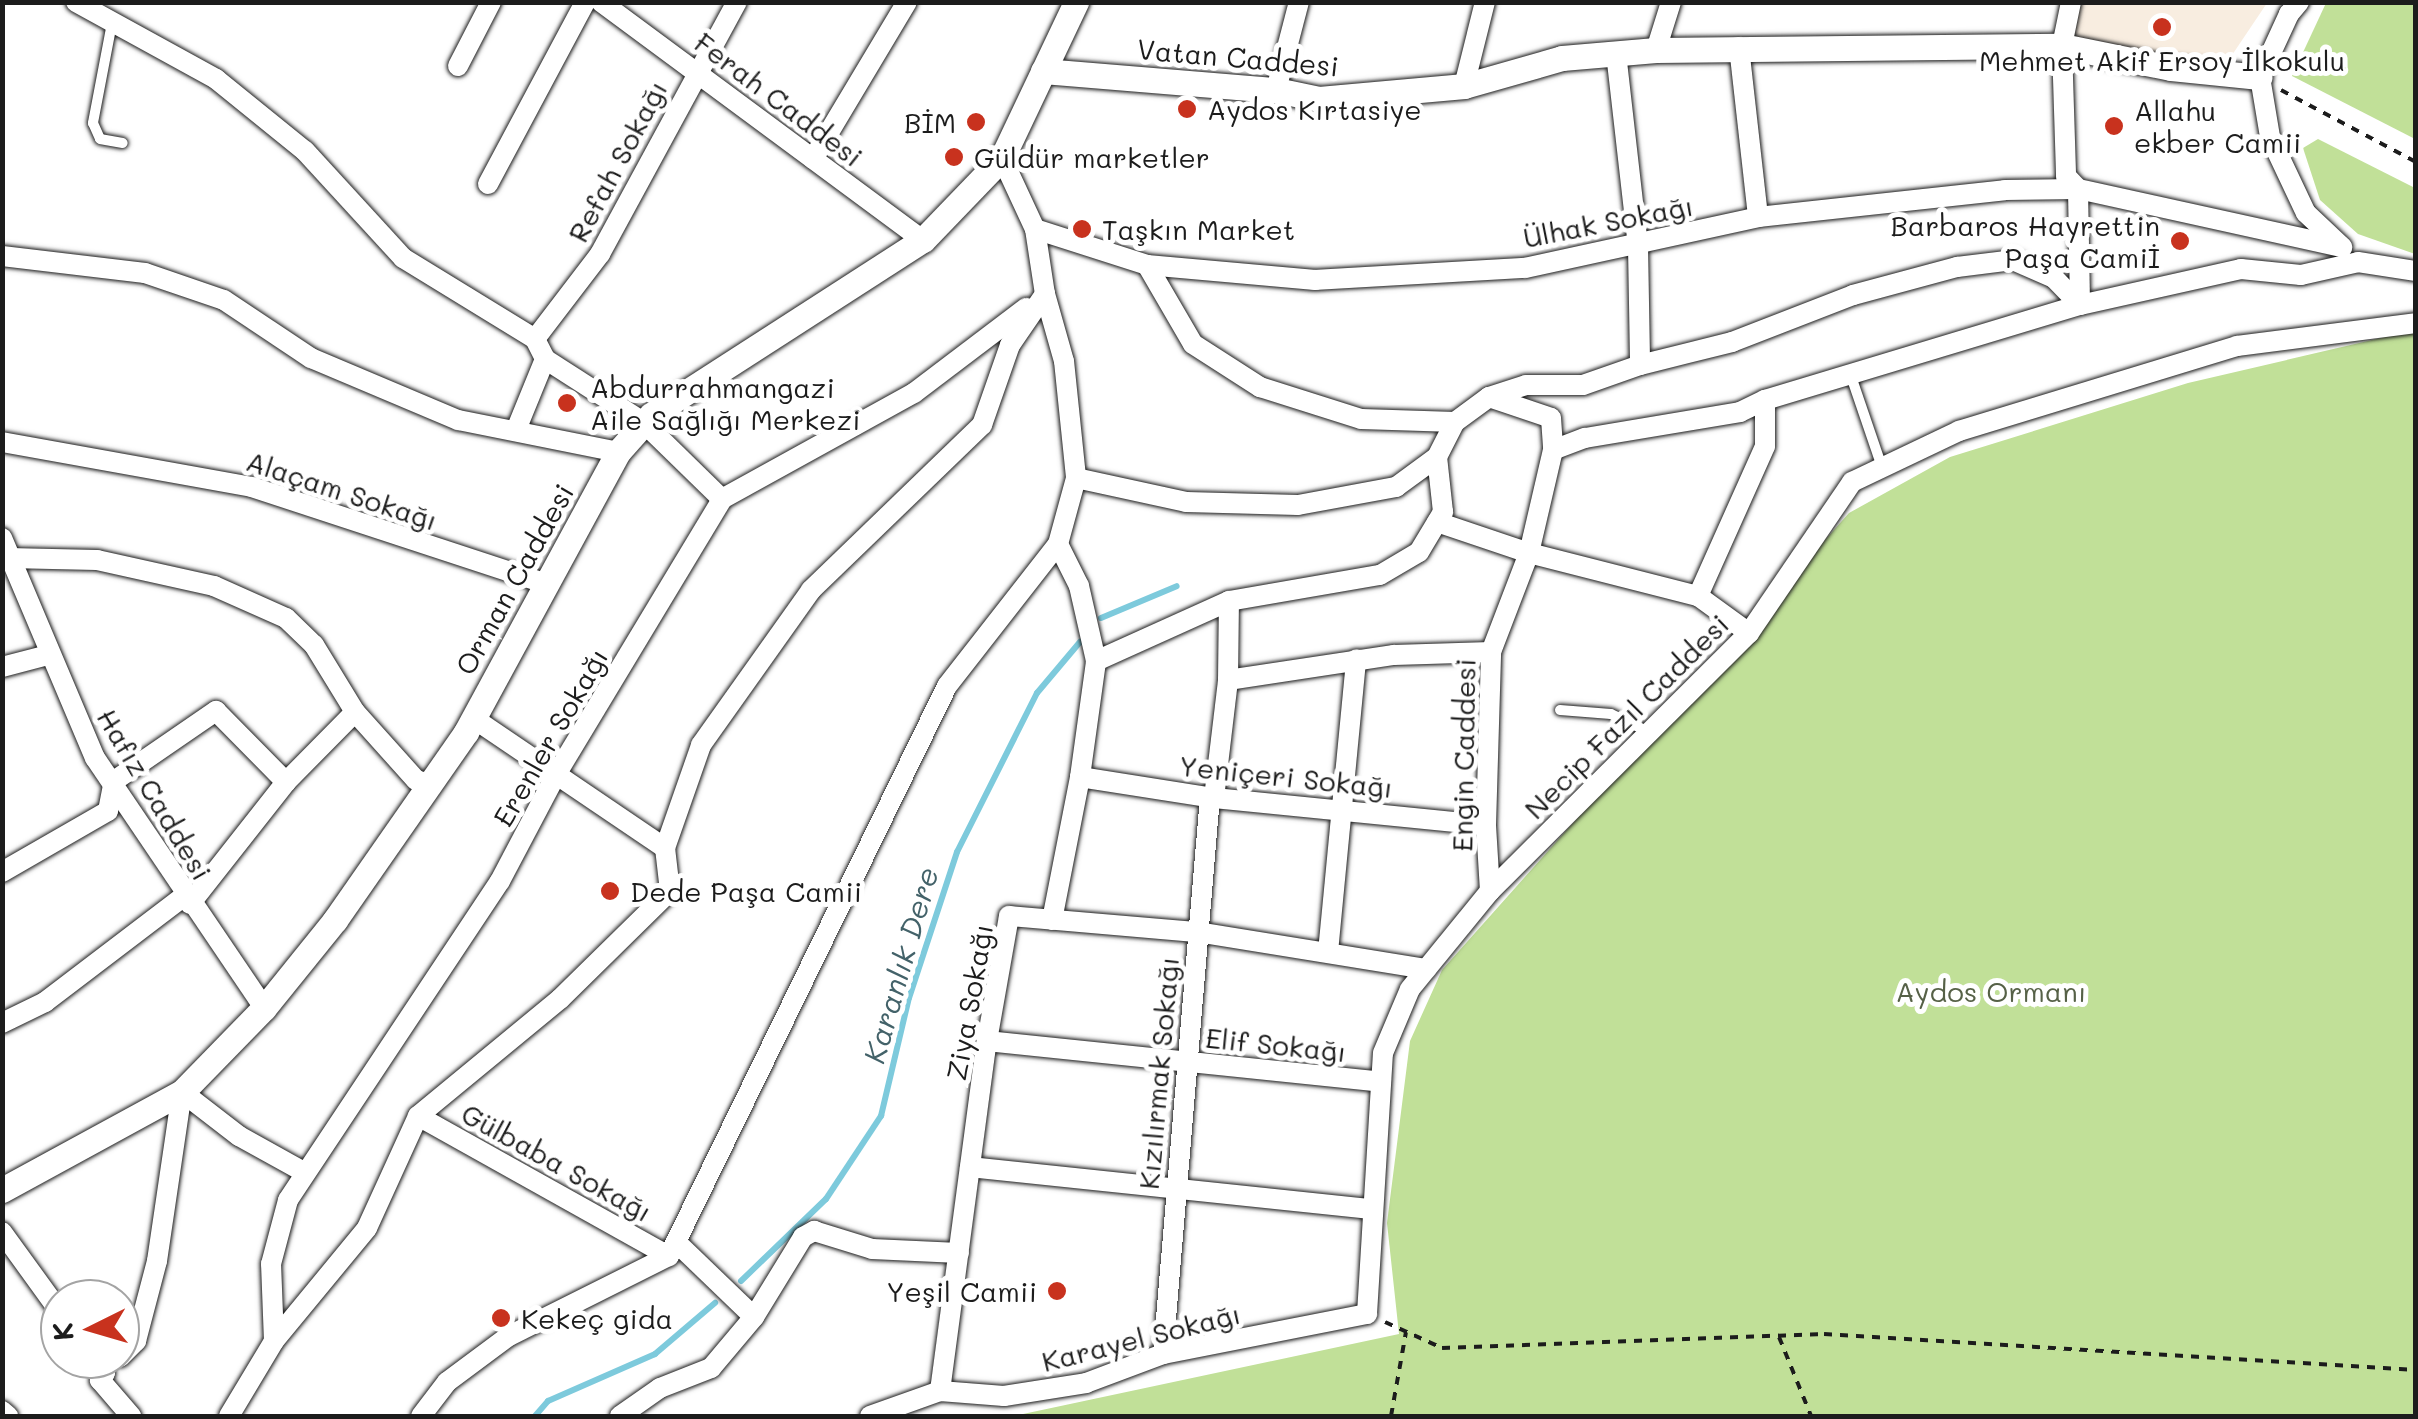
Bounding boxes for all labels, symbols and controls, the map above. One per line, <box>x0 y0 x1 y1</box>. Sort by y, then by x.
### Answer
marker: Mehmet Akif Ersoy İlkokulu <box>2151 16 2173 38</box>
street label: Ferah Caddesi <box>688 25 870 173</box>
street label: Vatan Caddesi <box>1136 31 1340 83</box>
place label: Mehmet Akif Ersoy İlkokulu <box>1979 43 2345 77</box>
street label: Refah Sokağı <box>560 74 674 248</box>
place label: Aydos Kırtasiye <box>1207 92 1422 126</box>
place label: Allahu ekber Camii <box>2134 93 2301 159</box>
marker: Aydos Kırtasiye <box>1176 98 1198 120</box>
place label: BİM <box>904 105 956 139</box>
marker: BİM <box>965 111 987 133</box>
marker: Allahu ekber Camii <box>2103 115 2125 137</box>
place label: Güldür marketler <box>974 140 1210 174</box>
marker: Güldür marketler <box>943 146 965 168</box>
street label: Ülhak Sokağı <box>1520 188 1696 254</box>
place label: Barbaros Hayrettin Paşa Camiİ <box>1890 208 2160 274</box>
place label: Taşkın Market <box>1102 212 1295 246</box>
marker: Taşkın Market <box>1071 218 1093 240</box>
marker: Barbaros Hayrettin Paşa Camiİ <box>2169 230 2191 252</box>
place label: Abdurrahmangazi Aile Sağlığı Merkezi <box>590 370 861 436</box>
marker: Abdurrahmangazi Aile Sağlığı Merkezi <box>554 390 580 416</box>
street label: Alaçam Sokağı <box>242 443 442 537</box>
street label: Orman Caddesi <box>448 478 580 680</box>
street label: Necip Fazıl Caddesi <box>1517 607 1735 825</box>
street label: Erenler Sokağı <box>485 642 615 832</box>
street label: Engin Caddesi <box>1445 658 1481 852</box>
street label: Hafız Caddesi <box>91 702 219 886</box>
street label: Yeniçeri Sokağı <box>1177 748 1395 804</box>
water label: Karanlık Dere <box>855 863 945 1067</box>
place label: Dede Paşa Camii <box>630 874 862 908</box>
marker: Dede Paşa Camii <box>599 880 621 902</box>
street label: Ziya Sokağı <box>939 921 999 1083</box>
street label: Kızılırmak Sokağı <box>1131 955 1185 1191</box>
park label: Aydos Ormanı <box>1895 974 2087 1008</box>
street label: Elif Sokağı <box>1204 1020 1348 1068</box>
street label: Gülbaba Sokağı <box>456 1096 658 1228</box>
place label: Yeşil Camii <box>886 1274 1037 1308</box>
north arrow <box>40 1279 140 1379</box>
marker: Yeşil Camii <box>1046 1280 1068 1302</box>
street label: Karayel Sokağı <box>1038 1296 1244 1378</box>
place label: Kekeç gida <box>521 1301 673 1335</box>
marker: Kekeç gida <box>490 1307 512 1329</box>
text: K <box>43 1321 81 1342</box>

